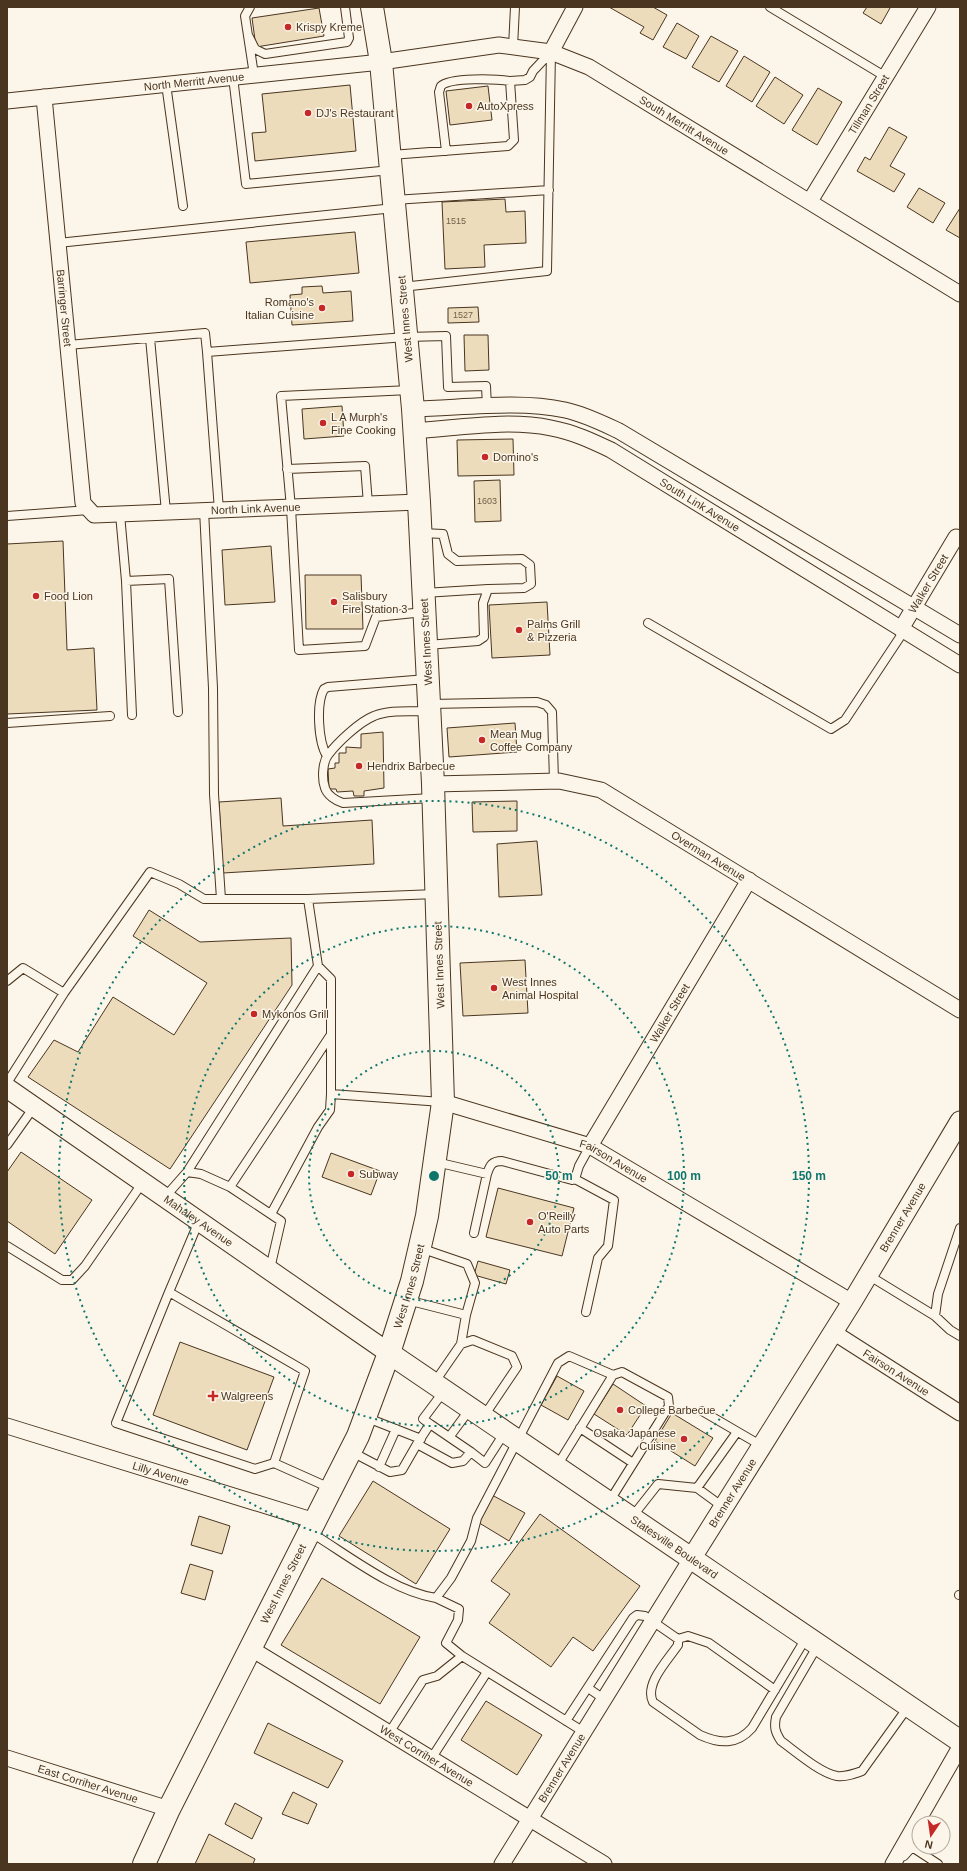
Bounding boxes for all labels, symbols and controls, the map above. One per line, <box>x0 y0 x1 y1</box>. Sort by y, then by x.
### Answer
place label: Krispy Kreme <box>296 21 362 33</box>
marker: Krispy Kreme <box>283 22 293 32</box>
street label: North Merritt Avenue <box>143 70 245 93</box>
street label: Tillman Street <box>846 72 891 136</box>
street label: South Merritt Avenue <box>637 93 731 157</box>
place label: AutoXpress <box>477 100 534 112</box>
marker: AutoXpress <box>464 101 474 111</box>
place label: DJ's Restaurant <box>316 107 394 119</box>
marker: DJ's Restaurant <box>303 108 313 118</box>
house number: 1515 <box>446 216 466 226</box>
street label: Barringer Street <box>55 269 74 347</box>
street label: West Innes Street <box>395 275 415 363</box>
place label: Romano's Italian Cuisine <box>245 296 314 321</box>
marker: Romano's Italian Cuisine <box>317 303 327 313</box>
house number: 1527 <box>453 310 473 320</box>
place label: L A Murph's Fine Cooking <box>331 411 396 436</box>
marker: L A Murph's Fine Cooking <box>318 418 328 428</box>
place label: Domino's <box>493 451 539 463</box>
marker: Domino's <box>480 452 490 462</box>
street label: South Link Avenue <box>658 476 742 534</box>
house number: 1603 <box>477 496 497 506</box>
street label: North Link Avenue <box>211 501 301 516</box>
street label: Walker Street <box>906 552 950 615</box>
place label: Food Lion <box>44 590 93 602</box>
place label: Salisbury Fire Station 3 <box>342 590 407 615</box>
marker: Food Lion <box>31 591 41 601</box>
marker: Salisbury Fire Station 3 <box>329 597 339 607</box>
street label: West Innes Street <box>418 598 434 686</box>
place label: Palms Grill & Pizzeria <box>527 618 580 643</box>
marker: Palms Grill & Pizzeria <box>514 625 524 635</box>
place label: Mean Mug Coffee Company <box>490 728 573 753</box>
marker: Mean Mug Coffee Company <box>477 735 487 745</box>
place label: Hendrix Barbecue <box>367 760 455 772</box>
marker: Hendrix Barbecue <box>354 761 364 771</box>
street label: Overman Avenue <box>669 829 748 883</box>
street label: West Innes Street <box>431 921 447 1009</box>
place label: West Innes Animal Hospital <box>502 976 578 1001</box>
street label: Walker Street <box>647 981 692 1044</box>
marker: West Innes Animal Hospital <box>489 983 499 993</box>
place label: Mykonos Grill <box>262 1008 329 1020</box>
marker: Mykonos Grill <box>249 1009 259 1019</box>
street label: Fairson Avenue <box>578 1137 650 1185</box>
place label: Subway <box>359 1168 399 1180</box>
marker: Subway <box>346 1169 356 1179</box>
centre of rings <box>427 1169 441 1183</box>
text: 50 m <box>545 1169 573 1183</box>
text: 100 m <box>667 1169 701 1183</box>
text: 150 m <box>792 1169 826 1183</box>
street label: Brenner Avenue <box>877 1180 928 1254</box>
street label: Mahaley Avenue <box>162 1193 235 1249</box>
place label: O'Reilly Auto Parts <box>538 1210 590 1235</box>
marker: O'Reilly Auto Parts <box>525 1217 535 1227</box>
street label: West Innes Street <box>391 1243 426 1330</box>
street label: Fairson Avenue <box>861 1347 932 1398</box>
place label: Walgreens <box>221 1390 274 1402</box>
marker: Walgreens <box>208 1391 218 1401</box>
place label: College Barbecue <box>628 1404 715 1416</box>
marker: College Barbecue <box>615 1405 625 1415</box>
place label: Osaka Japanese Cuisine <box>593 1427 676 1452</box>
marker: Osaka Japanese Cuisine <box>679 1434 689 1444</box>
street label: Brenner Avenue <box>706 1456 758 1529</box>
street label: Lilly Avenue <box>131 1459 191 1488</box>
street label: Statesville Boulevard <box>628 1513 720 1581</box>
street label: West Innes Street <box>258 1542 308 1625</box>
street label: West Corriher Avenue <box>378 1723 476 1789</box>
street label: Brenner Avenue <box>536 1731 587 1805</box>
street label: East Corriher Avenue <box>36 1762 140 1805</box>
north arrow <box>911 1815 951 1855</box>
text: N <box>923 1838 934 1851</box>

